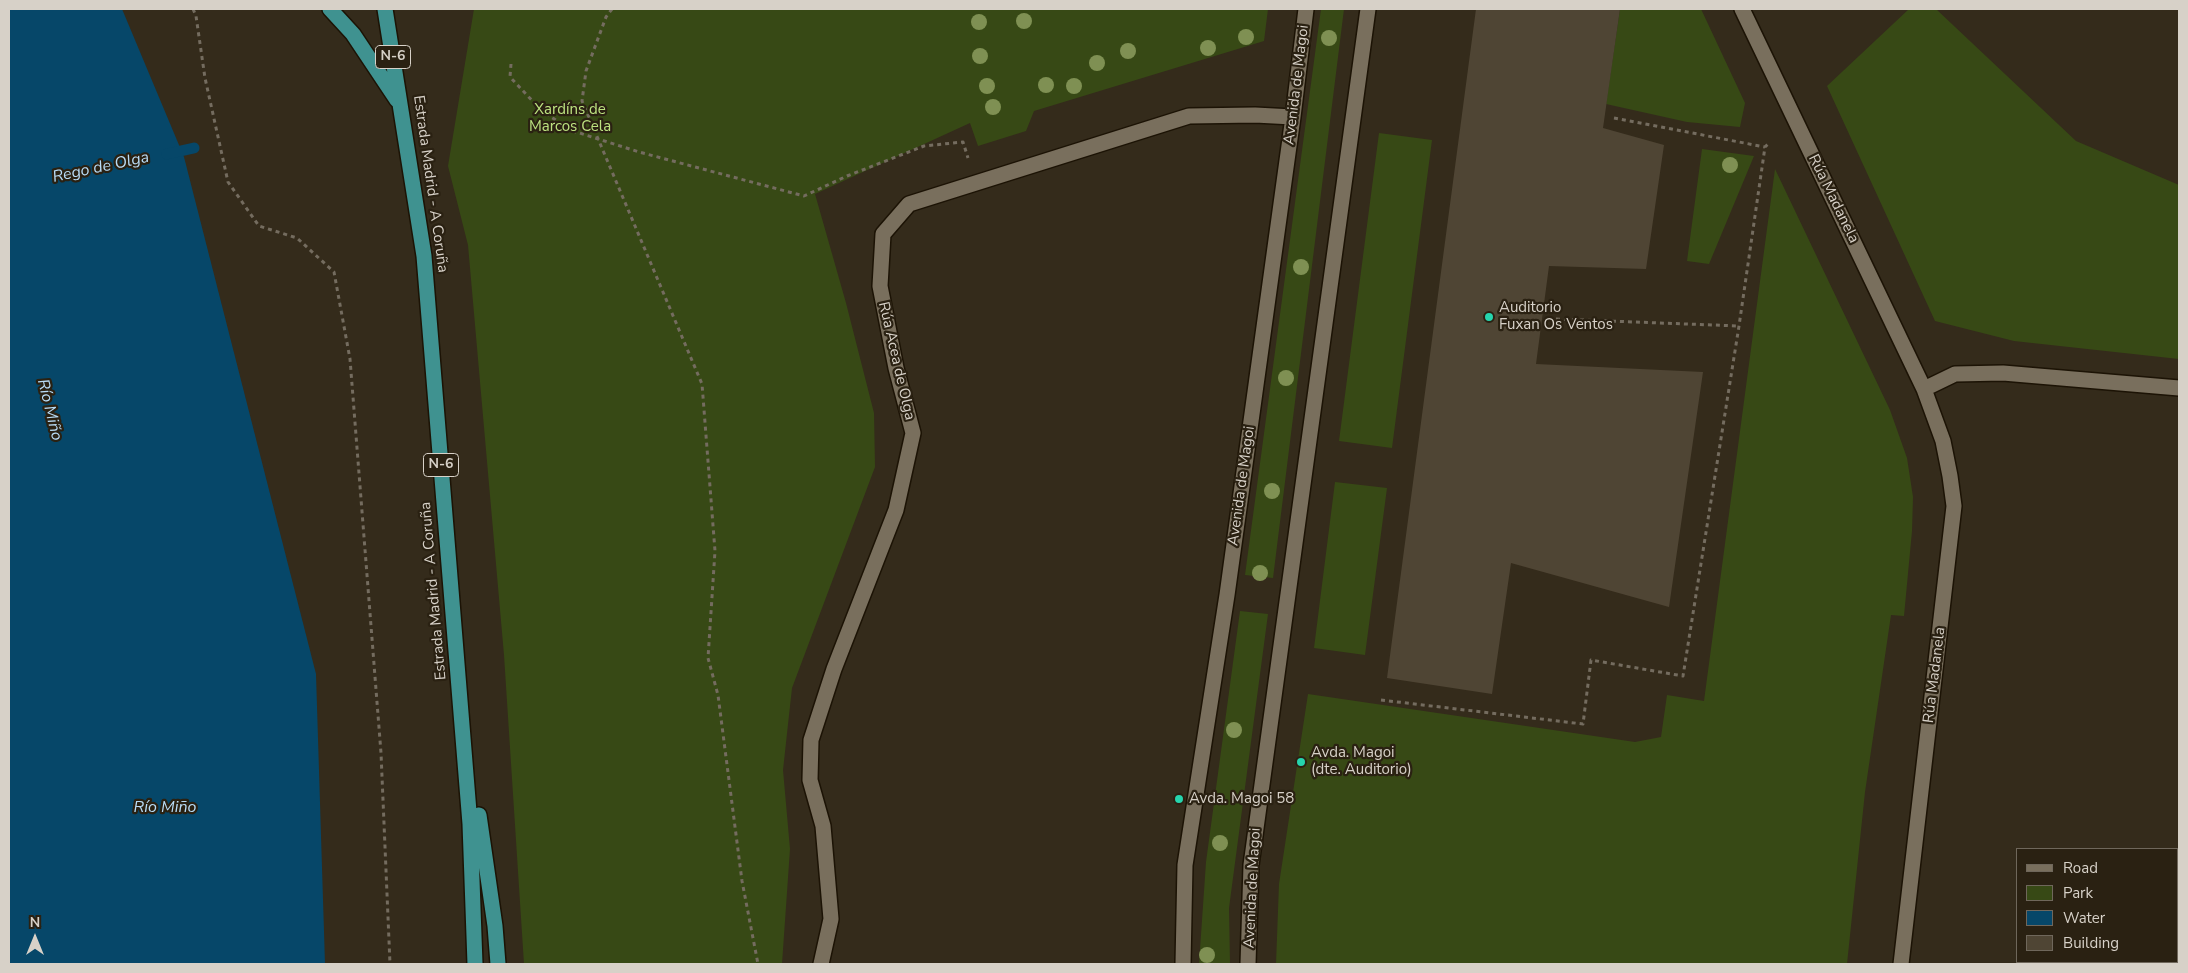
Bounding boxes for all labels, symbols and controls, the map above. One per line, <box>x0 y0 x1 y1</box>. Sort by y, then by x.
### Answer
street label: Avenida de Magoi <box>1281 24 1313 146</box>
road number: N-6 <box>376 46 410 68</box>
street label: Estrada Madrid - A Coruña <box>409 94 451 274</box>
park label: Xardíns de Marcos Cela <box>529 101 611 136</box>
water label: Rego de Olga <box>51 148 151 188</box>
street label: Rúa Madanela <box>1804 152 1862 246</box>
place label: Auditorio Fuxan Os Ventos <box>1499 299 1613 334</box>
street label: Rúa Acea de Olga <box>874 300 918 422</box>
marker: Auditorio Fuxan Os Ventos <box>1483 311 1495 323</box>
water label: Río Miño <box>32 377 66 443</box>
street label: Avenida de Magoi <box>1225 425 1259 547</box>
road number: N-6 <box>424 454 458 476</box>
street label: Estrada Madrid - A Coruña <box>417 501 451 681</box>
street label: Rúa Madanela <box>1920 626 1950 724</box>
place label: Avda. Magoi (dte. Auditorio) <box>1311 744 1412 779</box>
marker: Avda. Magoi (dte. Auditorio) <box>1295 756 1307 768</box>
place label: Avda. Magoi 58 <box>1189 790 1294 808</box>
marker: Avda. Magoi 58 <box>1173 793 1185 805</box>
water label: Río Miño <box>134 798 196 818</box>
street label: Avenida de Magoi <box>1241 827 1265 949</box>
legend <box>2016 848 2178 963</box>
text: Road <box>2063 858 2098 878</box>
text: Park <box>2063 883 2093 903</box>
text: Water <box>2063 908 2105 928</box>
north arrow <box>10 913 60 963</box>
text: N <box>30 913 40 932</box>
text: Building <box>2063 933 2119 953</box>

